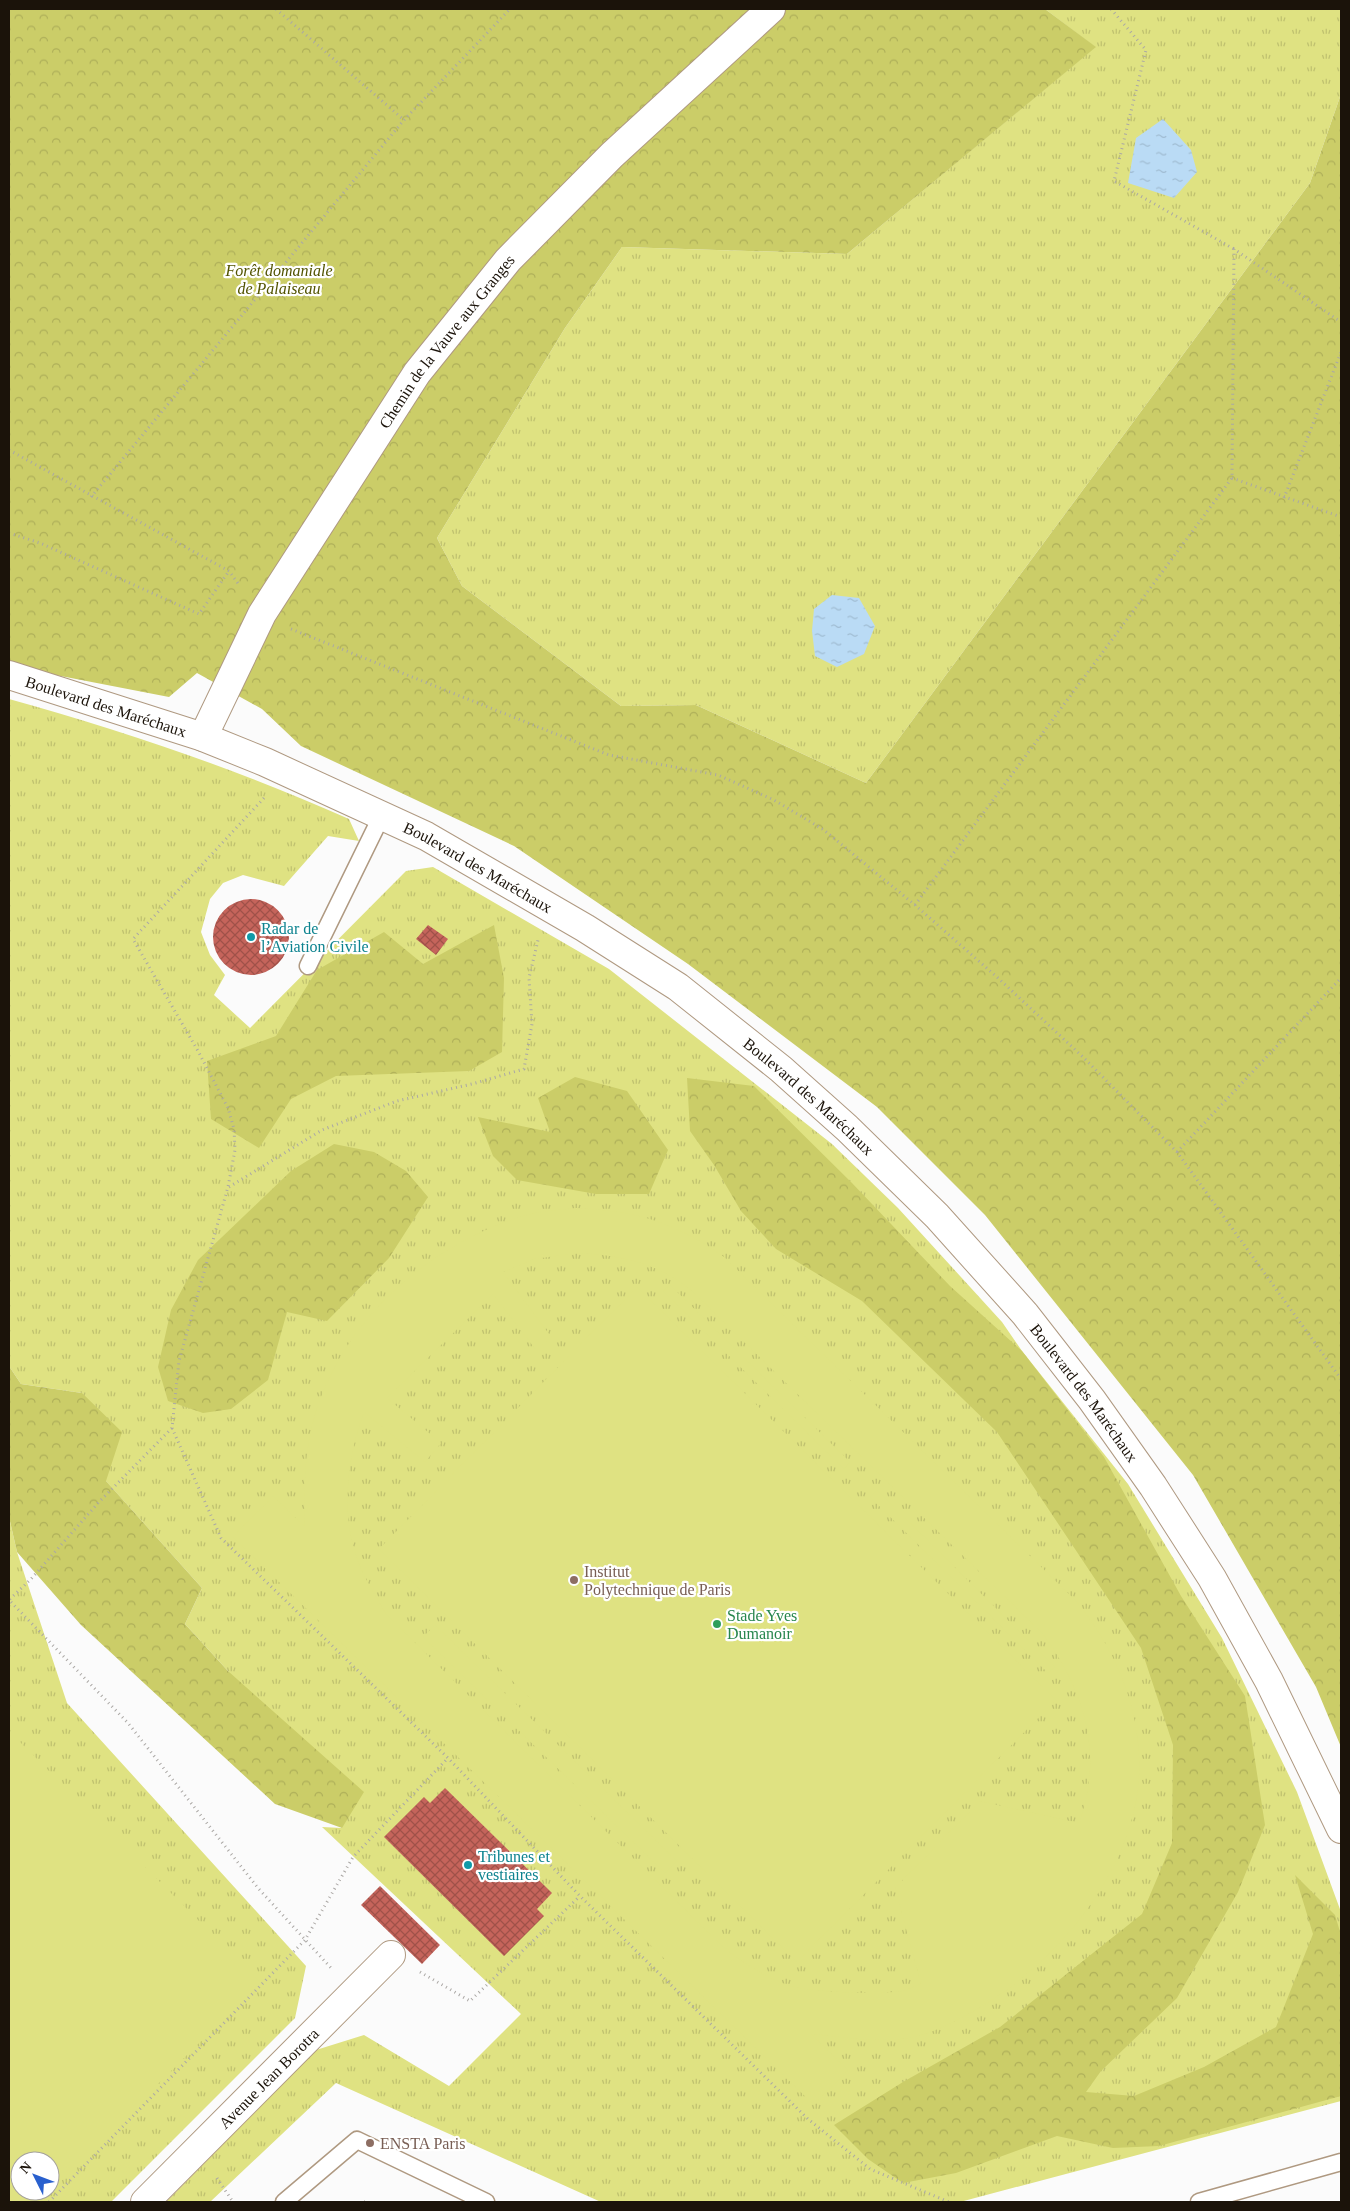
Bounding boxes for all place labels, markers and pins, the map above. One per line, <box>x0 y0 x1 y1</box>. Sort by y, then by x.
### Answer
place label: Radar de l’Aviation Civile <box>261 920 369 955</box>
marker: Radar de l’Aviation Civile <box>245 931 257 943</box>
place label: Institut Polytechnique de Paris <box>584 1563 731 1599</box>
marker: Institut Polytechnique de Paris <box>568 1574 580 1586</box>
place label: Stade Yves Dumanoir <box>727 1607 797 1642</box>
marker: Stade Yves Dumanoir <box>711 1618 723 1630</box>
place label: Tribunes et vestiaires <box>478 1848 550 1883</box>
marker: Tribunes et vestiaires <box>462 1859 474 1871</box>
place label: ENSTA Paris <box>380 2135 465 2152</box>
marker: ENSTA Paris <box>364 2137 376 2149</box>

